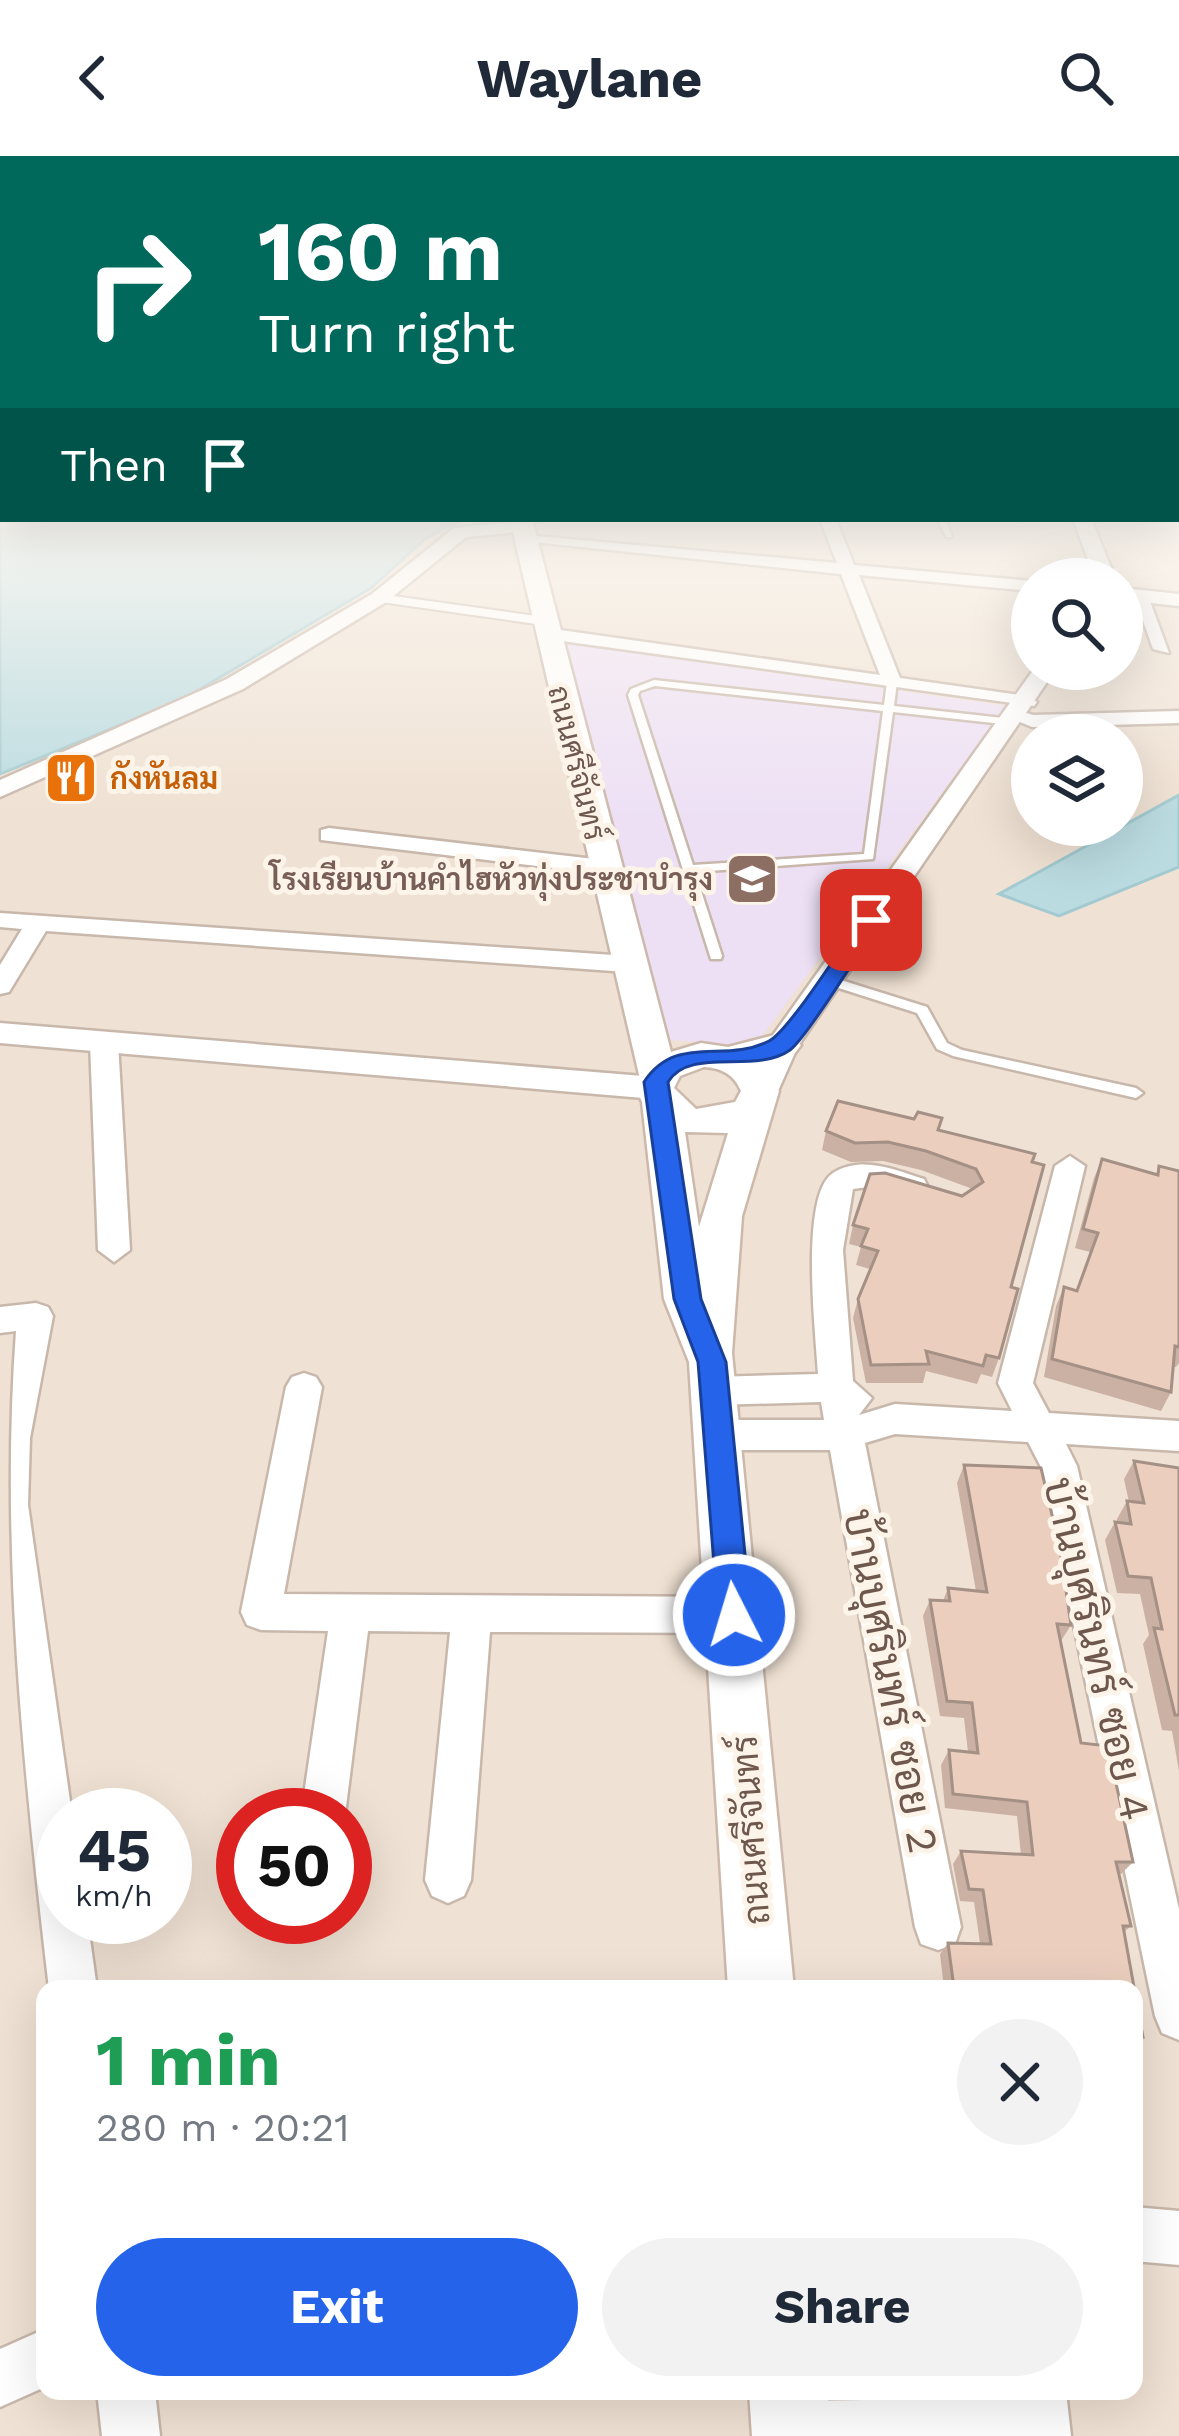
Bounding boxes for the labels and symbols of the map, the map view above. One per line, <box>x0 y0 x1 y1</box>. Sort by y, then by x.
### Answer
street label: ถนนศรีจันทร์ <box>541 682 615 844</box>
restaurant icon: กังหันลม <box>43 750 99 806</box>
place label: กังหันลม <box>110 760 218 796</box>
school or university icon: โรงเรียนบ้านคำไฮหัวทุ่งประชาบำรุง <box>724 851 780 907</box>
place label: โรงเรียนบ้านคำไฮหัวทุ่งประชาบำรุง <box>267 859 713 901</box>
pin <box>820 869 922 971</box>
street label: บ้านบุศรินทร์ ซอย 4 <box>1029 1472 1162 1826</box>
street label: บ้านบุศรินทร์ ซอย 2 <box>829 1505 950 1858</box>
position arrow <box>671 1552 797 1678</box>
street label: ถนนศรีจันทร์ <box>721 1734 779 1926</box>
speed limit sign: 50 <box>216 1788 372 1944</box>

